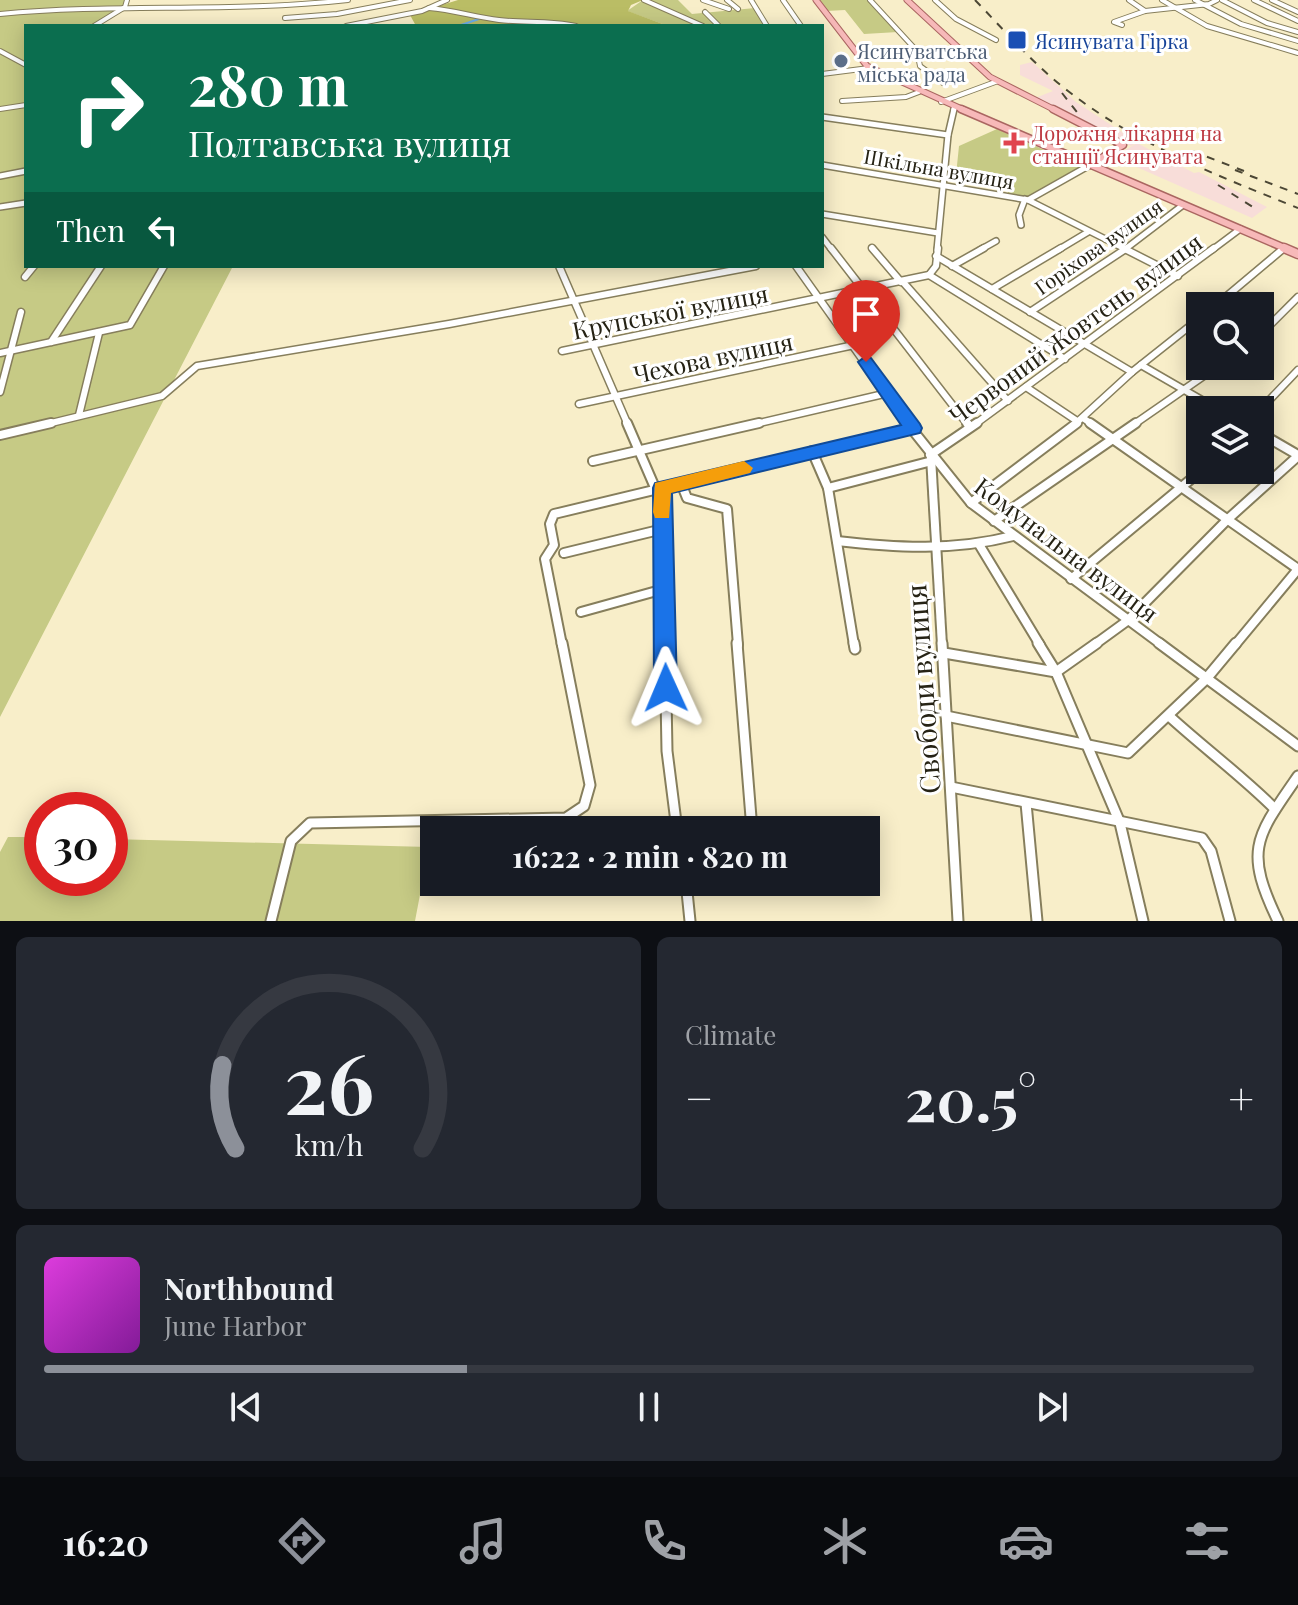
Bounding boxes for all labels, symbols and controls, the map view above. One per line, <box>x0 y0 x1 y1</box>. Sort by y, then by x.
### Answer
place label: Ясинувата Гірка <box>1034 27 1189 54</box>
marker: Ясинувата Гірка <box>1006 29 1028 51</box>
place label: Ясинуватська міська рада <box>856 37 988 87</box>
text: 280 m <box>188 46 349 121</box>
marker: Ясинуватська міська рада <box>832 52 850 70</box>
icon: right <box>56 56 160 160</box>
text: Полтавська вулиця <box>188 118 511 166</box>
place label: Дорожня лікарня на станції Ясинувата <box>1032 119 1222 169</box>
marker: Дорожня лікарня на станції Ясинувата <box>1003 132 1025 154</box>
street label: Шкільна вулиця <box>862 142 1016 195</box>
street label: Горіхова вулиця <box>1029 192 1168 300</box>
icon: left <box>141 208 185 252</box>
text: Then <box>56 210 125 250</box>
street label: Червоний Жовтень вулиця <box>942 225 1208 431</box>
street label: Крупської вулиця <box>569 276 771 346</box>
pin <box>832 280 900 362</box>
icon: arrive <box>844 292 888 336</box>
map controls <box>1186 292 1274 484</box>
button: search <box>1186 292 1274 380</box>
street label: Чехова вулиця <box>630 324 796 390</box>
button: layers <box>1186 396 1274 484</box>
street label: Комунальна вулиця <box>969 469 1165 629</box>
street label: Свободи вулиця <box>896 583 948 795</box>
position arrow <box>624 646 708 730</box>
speed limit sign: 30 <box>24 792 128 896</box>
text: 16:22 · 2 min · 820 m <box>512 836 788 876</box>
text: Climate <box>685 1017 776 1052</box>
text: 26 <box>283 1025 374 1136</box>
text: 20.5° <box>905 1057 1037 1137</box>
text: − <box>685 1067 713 1126</box>
text: + <box>1228 1067 1254 1126</box>
text: km/h <box>294 1125 363 1163</box>
text: Northbound <box>164 1268 334 1308</box>
text: June Harbor <box>164 1308 306 1343</box>
icon: previous <box>224 1385 268 1429</box>
icon: pause <box>627 1385 671 1429</box>
icon: next <box>1030 1385 1074 1429</box>
icon: directions <box>274 1513 330 1569</box>
icon: music <box>455 1513 511 1569</box>
icon: phone <box>636 1513 692 1569</box>
icon: climate <box>817 1513 873 1569</box>
icon: car <box>998 1513 1054 1569</box>
icon: filters <box>1179 1513 1235 1569</box>
text: 16:20 <box>63 1517 149 1565</box>

